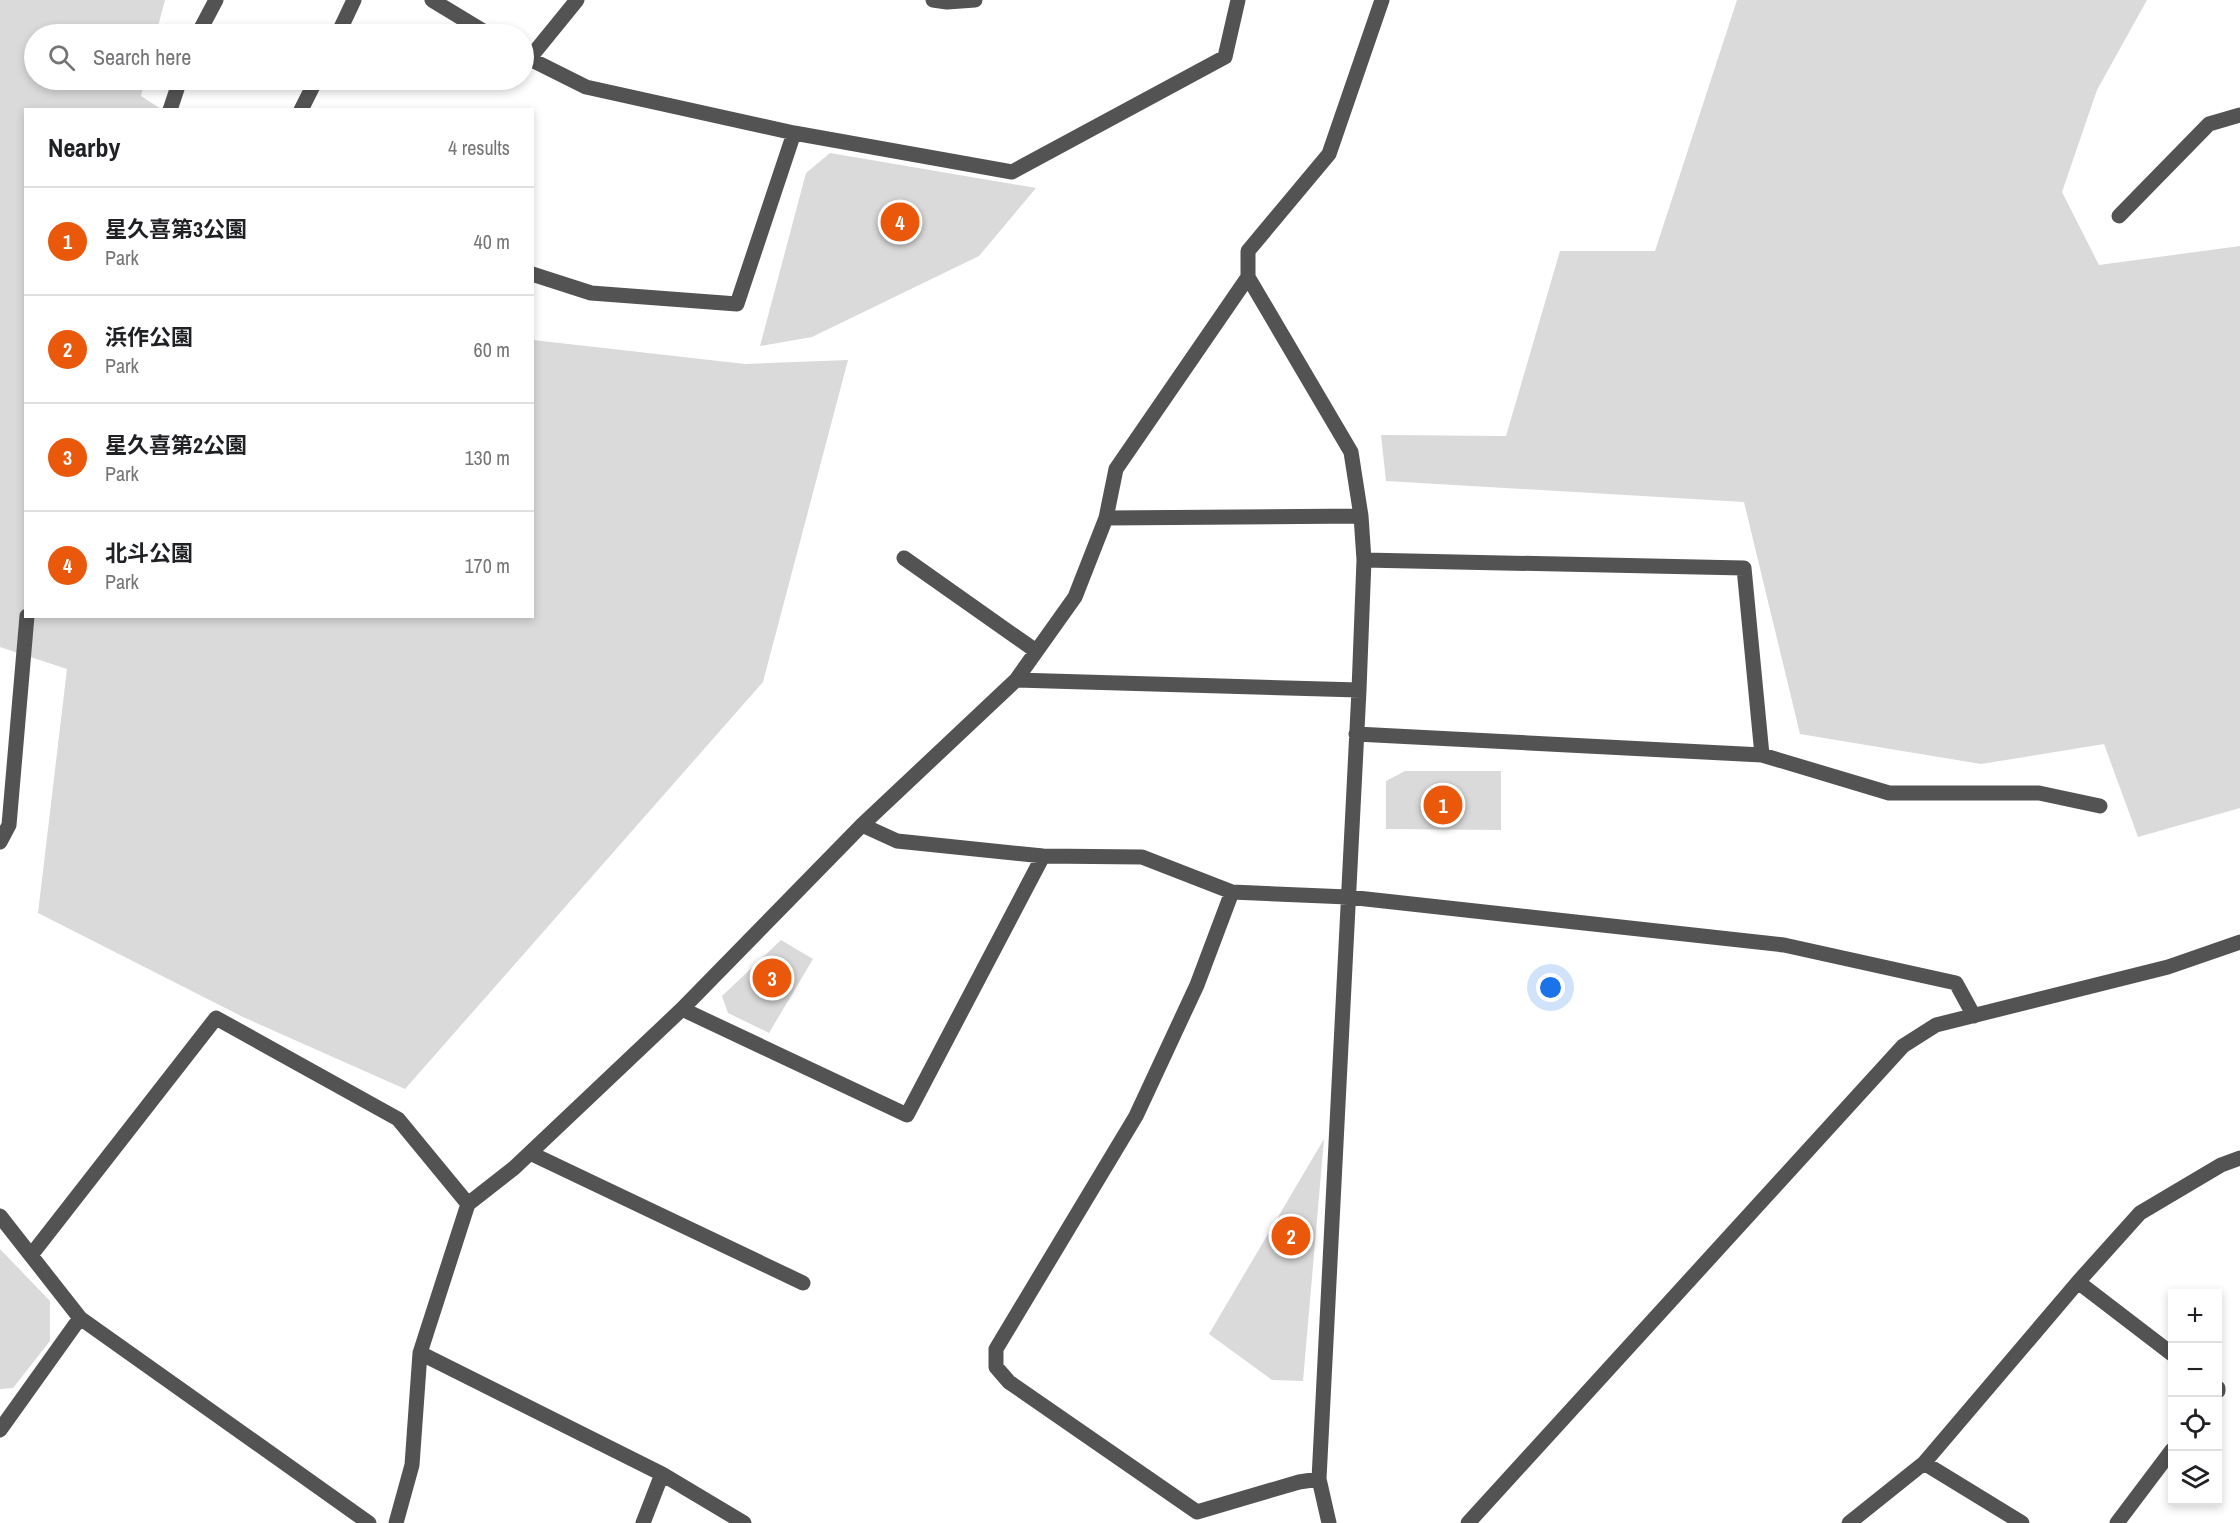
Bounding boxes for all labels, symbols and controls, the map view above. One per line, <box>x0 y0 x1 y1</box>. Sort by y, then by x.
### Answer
search box <box>24 24 534 90</box>
icon: search <box>45 41 78 74</box>
text: Search here <box>93 42 191 72</box>
text: Nearby <box>48 130 120 165</box>
text: 4 results <box>448 134 510 161</box>
pin: 4 <box>880 200 920 244</box>
text: 星久喜第3公園 <box>105 214 247 244</box>
text: 1 <box>63 228 72 255</box>
text: 40 m <box>474 228 510 255</box>
text: Park <box>105 244 139 271</box>
text: 浜作公園 <box>105 322 193 352</box>
text: 2 <box>63 336 72 363</box>
text: 60 m <box>474 336 510 363</box>
text: Park <box>105 352 139 379</box>
text: 星久喜第2公園 <box>105 430 247 460</box>
text: 3 <box>63 444 72 471</box>
text: 130 m <box>464 444 510 471</box>
text: Park <box>105 460 139 487</box>
text: 北斗公園 <box>105 538 193 568</box>
text: 4 <box>63 552 72 579</box>
text: 170 m <box>464 552 510 579</box>
text: Park <box>105 568 139 595</box>
pin: 1 <box>1424 782 1462 828</box>
pin: 3 <box>752 956 792 1000</box>
your location <box>1536 973 1565 1002</box>
pin: 2 <box>1272 1214 1310 1258</box>
map controls <box>2168 1289 2222 1505</box>
button: + <box>2168 1289 2222 1343</box>
button: − <box>2168 1343 2222 1397</box>
button: locate <box>2168 1397 2222 1451</box>
button: layers <box>2168 1451 2222 1505</box>

